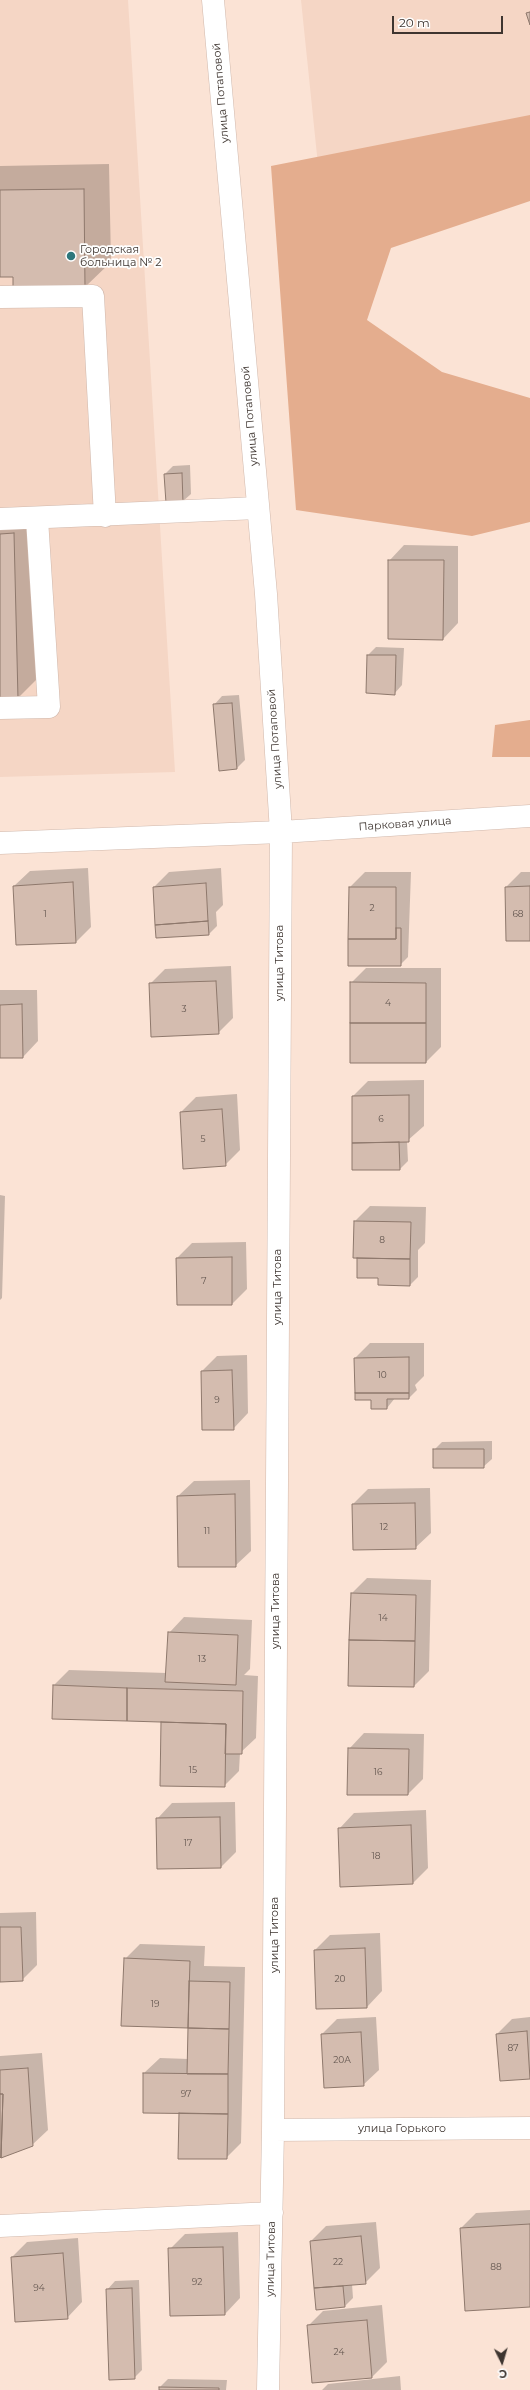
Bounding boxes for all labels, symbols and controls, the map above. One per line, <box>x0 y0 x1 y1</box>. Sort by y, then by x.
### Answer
scale bar <box>394 8 505 34</box>
text: 20 m <box>399 15 430 30</box>
street label: улица Потаповой <box>210 42 232 144</box>
place label: Городская больница № 2 <box>80 243 162 269</box>
marker: Городская больница № 2 <box>65 250 77 262</box>
street label: улица Потаповой <box>239 365 261 467</box>
street label: улица Потаповой <box>265 688 285 790</box>
street label: Парковая улица <box>358 814 452 834</box>
house number: 2 <box>369 903 375 913</box>
house number: 1 <box>43 909 47 919</box>
house number: 68 <box>512 909 524 919</box>
street label: улица Титова <box>273 925 287 1001</box>
house number: 4 <box>385 998 391 1008</box>
house number: 3 <box>181 1004 187 1014</box>
house number: 6 <box>378 1114 384 1124</box>
house number: 5 <box>200 1134 206 1144</box>
house number: 8 <box>379 1235 385 1245</box>
street label: улица Титова <box>271 1249 285 1325</box>
house number: 7 <box>201 1276 207 1286</box>
house number: 10 <box>377 1370 387 1380</box>
house number: 9 <box>214 1395 220 1405</box>
house number: 12 <box>380 1522 388 1532</box>
house number: 11 <box>204 1526 210 1536</box>
street label: улица Титова <box>269 1573 283 1649</box>
house number: 14 <box>378 1613 388 1623</box>
house number: 13 <box>198 1654 206 1664</box>
house number: 15 <box>189 1765 197 1775</box>
house number: 16 <box>374 1767 382 1777</box>
house number: 17 <box>184 1838 192 1848</box>
house number: 18 <box>372 1851 380 1861</box>
street label: улица Титова <box>268 1897 282 1973</box>
house number: 20 <box>334 1974 346 1984</box>
house number: 19 <box>151 1999 159 2009</box>
house number: 87 <box>507 2043 519 2053</box>
house number: 20А <box>333 2055 351 2065</box>
house number: 97 <box>181 2089 191 2099</box>
street label: улица Горького <box>358 2122 446 2136</box>
street label: улица Титова <box>264 2221 278 2297</box>
house number: 22 <box>333 2257 343 2267</box>
house number: 88 <box>490 2262 502 2272</box>
house number: 92 <box>192 2277 202 2287</box>
house number: 94 <box>33 2283 45 2293</box>
north arrow <box>482 2342 522 2382</box>
house number: 24 <box>334 2347 344 2357</box>
text: С <box>498 2367 508 2381</box>

